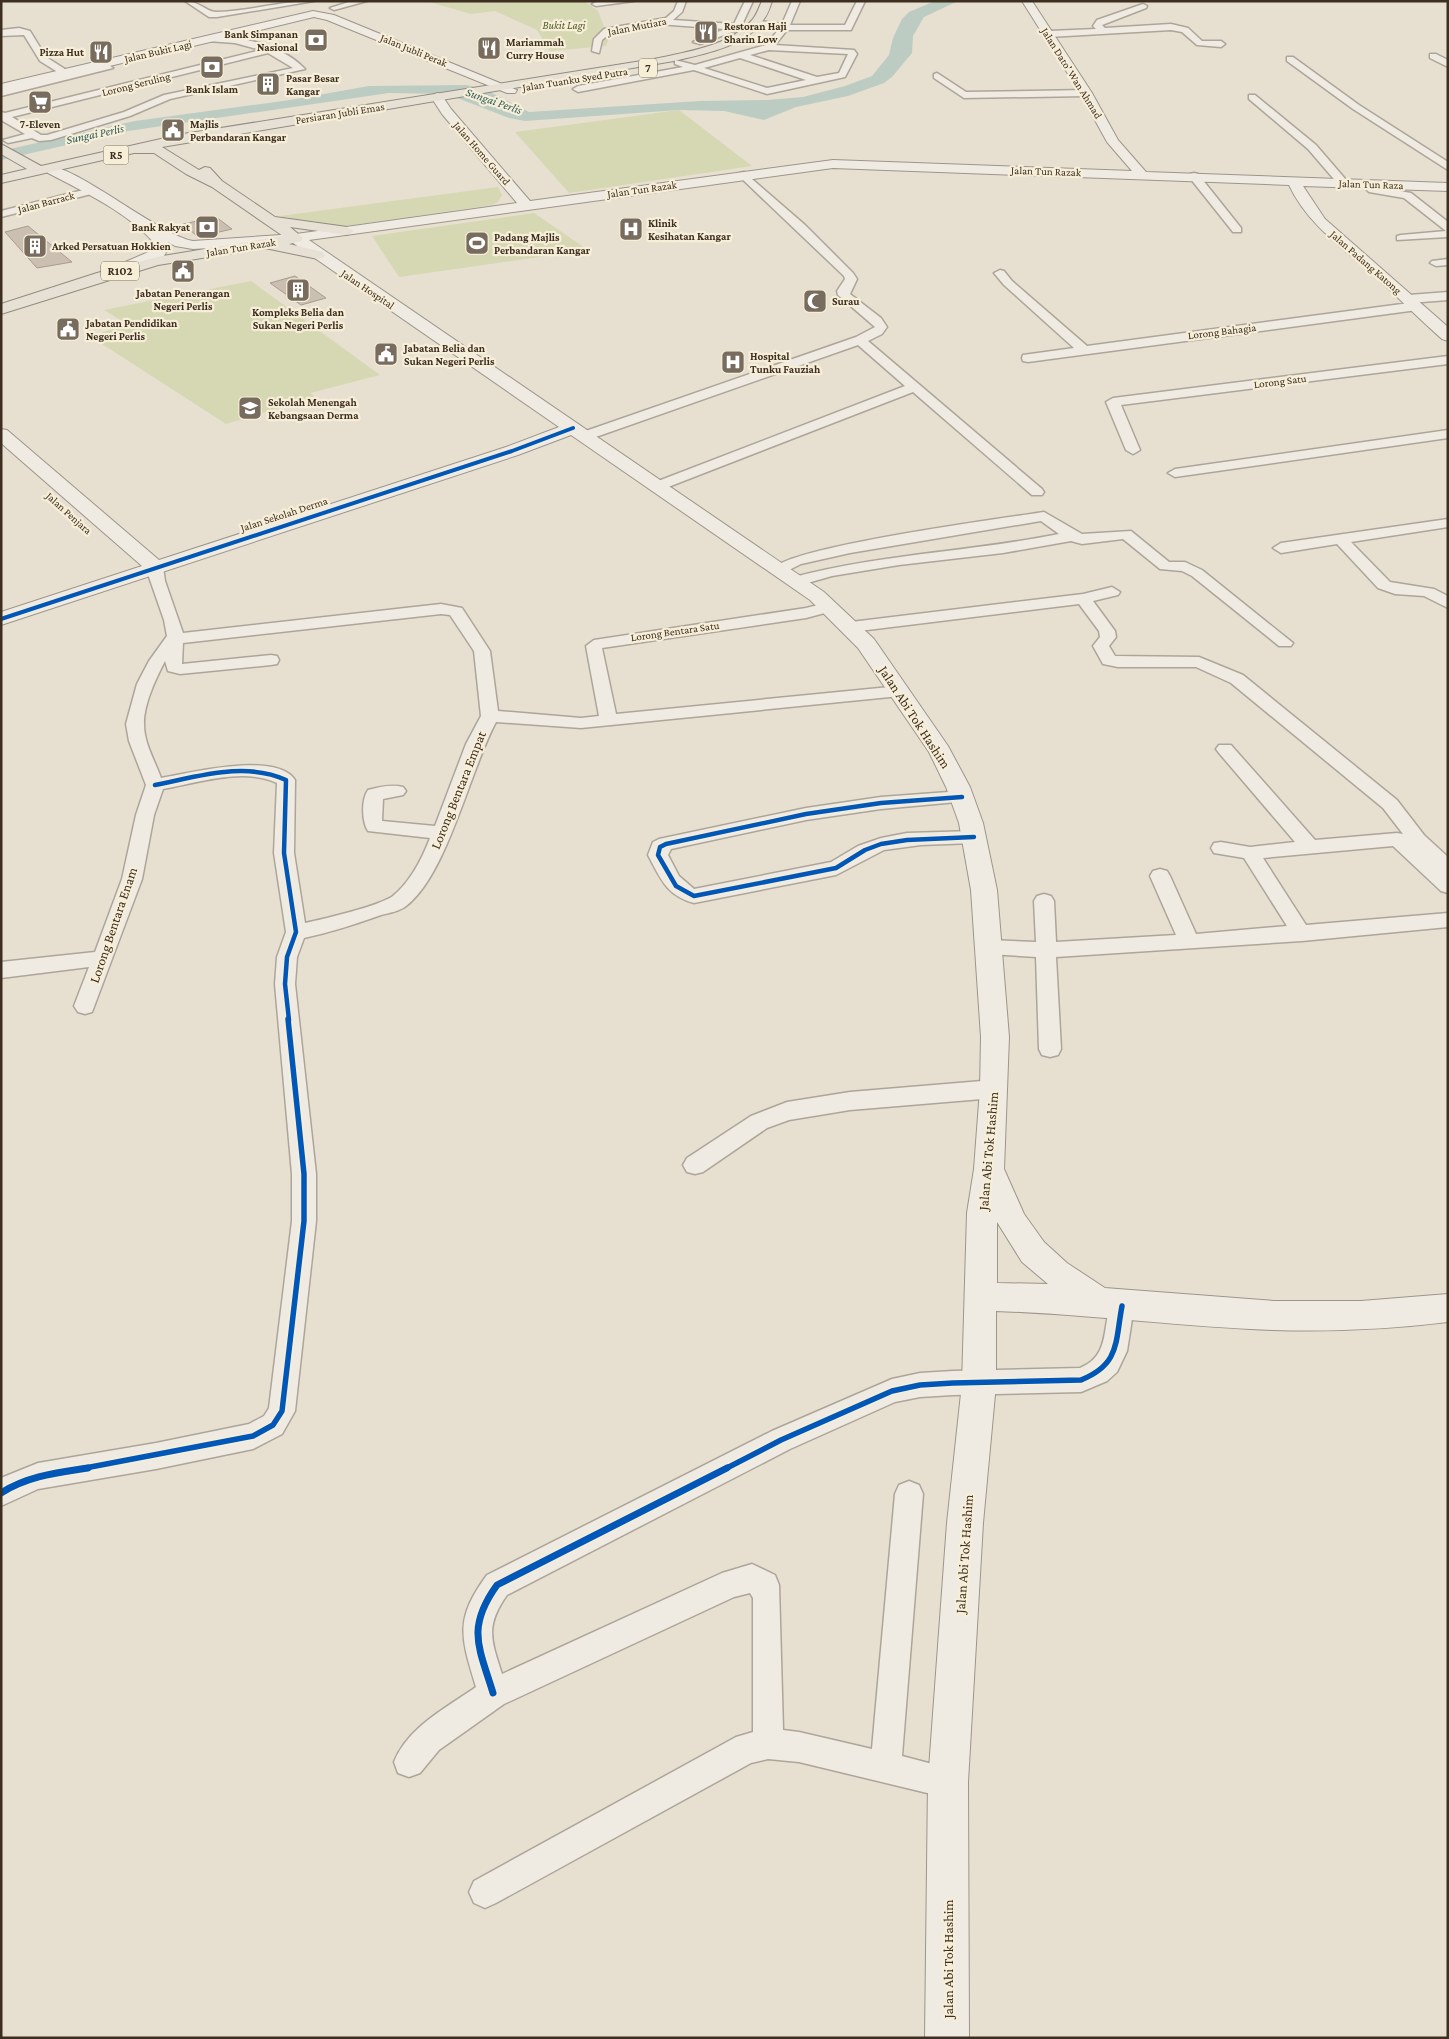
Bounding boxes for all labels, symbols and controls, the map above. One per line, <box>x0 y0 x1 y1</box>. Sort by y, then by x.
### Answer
street label: Jalan Mutiara <box>606 14 668 39</box>
park label: Bukit Lagi <box>542 19 586 32</box>
restaurant icon: Restoran Haji Sharin Low <box>693 19 719 45</box>
place label: Restoran Haji Sharin Low <box>724 20 788 45</box>
street label: Jalan Dato' Wan Ahmad <box>1038 25 1105 121</box>
bank icon: Bank Simpanan Nasional <box>303 27 329 53</box>
place label: Bank Simpanan Nasional <box>224 28 299 53</box>
street label: Jalan Jubli Perak <box>377 31 450 70</box>
restaurant icon: Mariammah Curry House <box>476 35 502 61</box>
place label: Mariammah Curry House <box>506 36 565 61</box>
street label: Jalan Bukit Lagi <box>122 37 193 66</box>
restaurant icon: Pizza Hut <box>88 39 114 65</box>
place label: Pizza Hut <box>39 46 84 58</box>
bank icon: Bank Islam <box>199 54 225 80</box>
road number: 7 <box>639 58 657 78</box>
street label: Jalan Tuanku Syed Putra <box>520 65 629 94</box>
street label: Lorong Seruling <box>101 70 172 99</box>
building icon: Pasar Besar Kangar <box>255 71 281 97</box>
place label: Pasar Besar Kangar <box>286 72 340 97</box>
place label: Bank Islam <box>186 83 239 95</box>
water label: Sungai Perlis <box>464 85 524 117</box>
supermarket icon: 7-Eleven <box>27 89 53 115</box>
street label: Persiaran Jubli Emas <box>295 100 385 127</box>
public building icon: Majlis Perbandaran Kangar <box>160 117 186 143</box>
place label: 7-Eleven <box>20 118 61 130</box>
place label: Majlis Perbandaran Kangar <box>190 118 287 143</box>
street label: Jalan Home Guard <box>450 118 513 188</box>
water label: Sungai Perlis <box>65 121 125 147</box>
road number: R5 <box>104 146 128 164</box>
street label: Jalan Tun Razak <box>1010 164 1082 179</box>
street label: Jalan Tun Raza <box>1337 177 1404 192</box>
street label: Jalan Tun Razak <box>605 178 678 201</box>
street label: Jalan Barrack <box>16 189 76 217</box>
bank icon: Bank Rakyat <box>194 214 220 240</box>
hospital icon: Klinik Kesihatan Kangar <box>618 216 644 242</box>
place label: Klinik Kesihatan Kangar <box>648 217 731 242</box>
place label: Bank Rakyat <box>132 221 190 233</box>
street label: Jalan Padang Katong <box>1327 227 1405 297</box>
sports icon: Padang Majlis Perbandaran Kangar <box>464 230 490 256</box>
place label: Padang Majlis Perbandaran Kangar <box>494 231 591 256</box>
building icon: Arked Persatuan Hokkien <box>22 233 48 259</box>
street label: Jalan Tun Razak <box>204 235 277 260</box>
place label: Arked Persatuan Hokkien <box>51 240 172 252</box>
public building icon: Jabatan Penerangan Negeri Perlis <box>170 258 196 284</box>
road number: R102 <box>101 262 139 280</box>
street label: Jalan Hospital <box>338 266 397 312</box>
building icon: Kompleks Belia dan Sukan Negeri Perlis <box>285 277 311 303</box>
place label: Jabatan Penerangan Negeri Perlis <box>135 287 230 312</box>
mosque icon: Surau <box>802 288 828 314</box>
place label: Surau <box>832 295 860 307</box>
place label: Kompleks Belia dan Sukan Negeri Perlis <box>252 306 345 331</box>
public building icon: Jabatan Pendidikan Negeri Perlis <box>55 316 81 342</box>
place label: Jabatan Pendidikan Negeri Perlis <box>85 317 178 342</box>
street label: Lorong Bahagia <box>1187 321 1257 342</box>
public building icon: Jabatan Belia dan Sukan Negeri Perlis <box>373 341 399 367</box>
place label: Jabatan Belia dan Sukan Negeri Perlis <box>403 342 495 367</box>
hospital icon: Hospital Tunku Fauziah <box>720 349 746 375</box>
place label: Hospital Tunku Fauziah <box>750 350 821 375</box>
street label: Lorong Satu <box>1253 372 1307 391</box>
school or university icon: Sekolah Menengah Kebangsaan Derma <box>237 395 263 421</box>
place label: Sekolah Menengah Kebangsaan Derma <box>268 396 359 421</box>
street label: Jalan Penjara <box>42 489 94 537</box>
street label: Jalan Sekolah Derma <box>238 494 329 535</box>
street label: Lorong Bentara Satu <box>630 619 720 644</box>
street label: Jalan Abi Tok Hashim <box>875 661 954 771</box>
street label: Lorong Bentara Empat <box>427 728 489 851</box>
street label: Lorong Bentara Enam <box>86 865 140 985</box>
street label: Jalan Abi Tok Hashim <box>975 1091 1001 1213</box>
street label: Jalan Abi Tok Hashim <box>952 1494 976 1616</box>
street label: Jalan Abi Tok Hashim <box>940 1899 956 2021</box>

